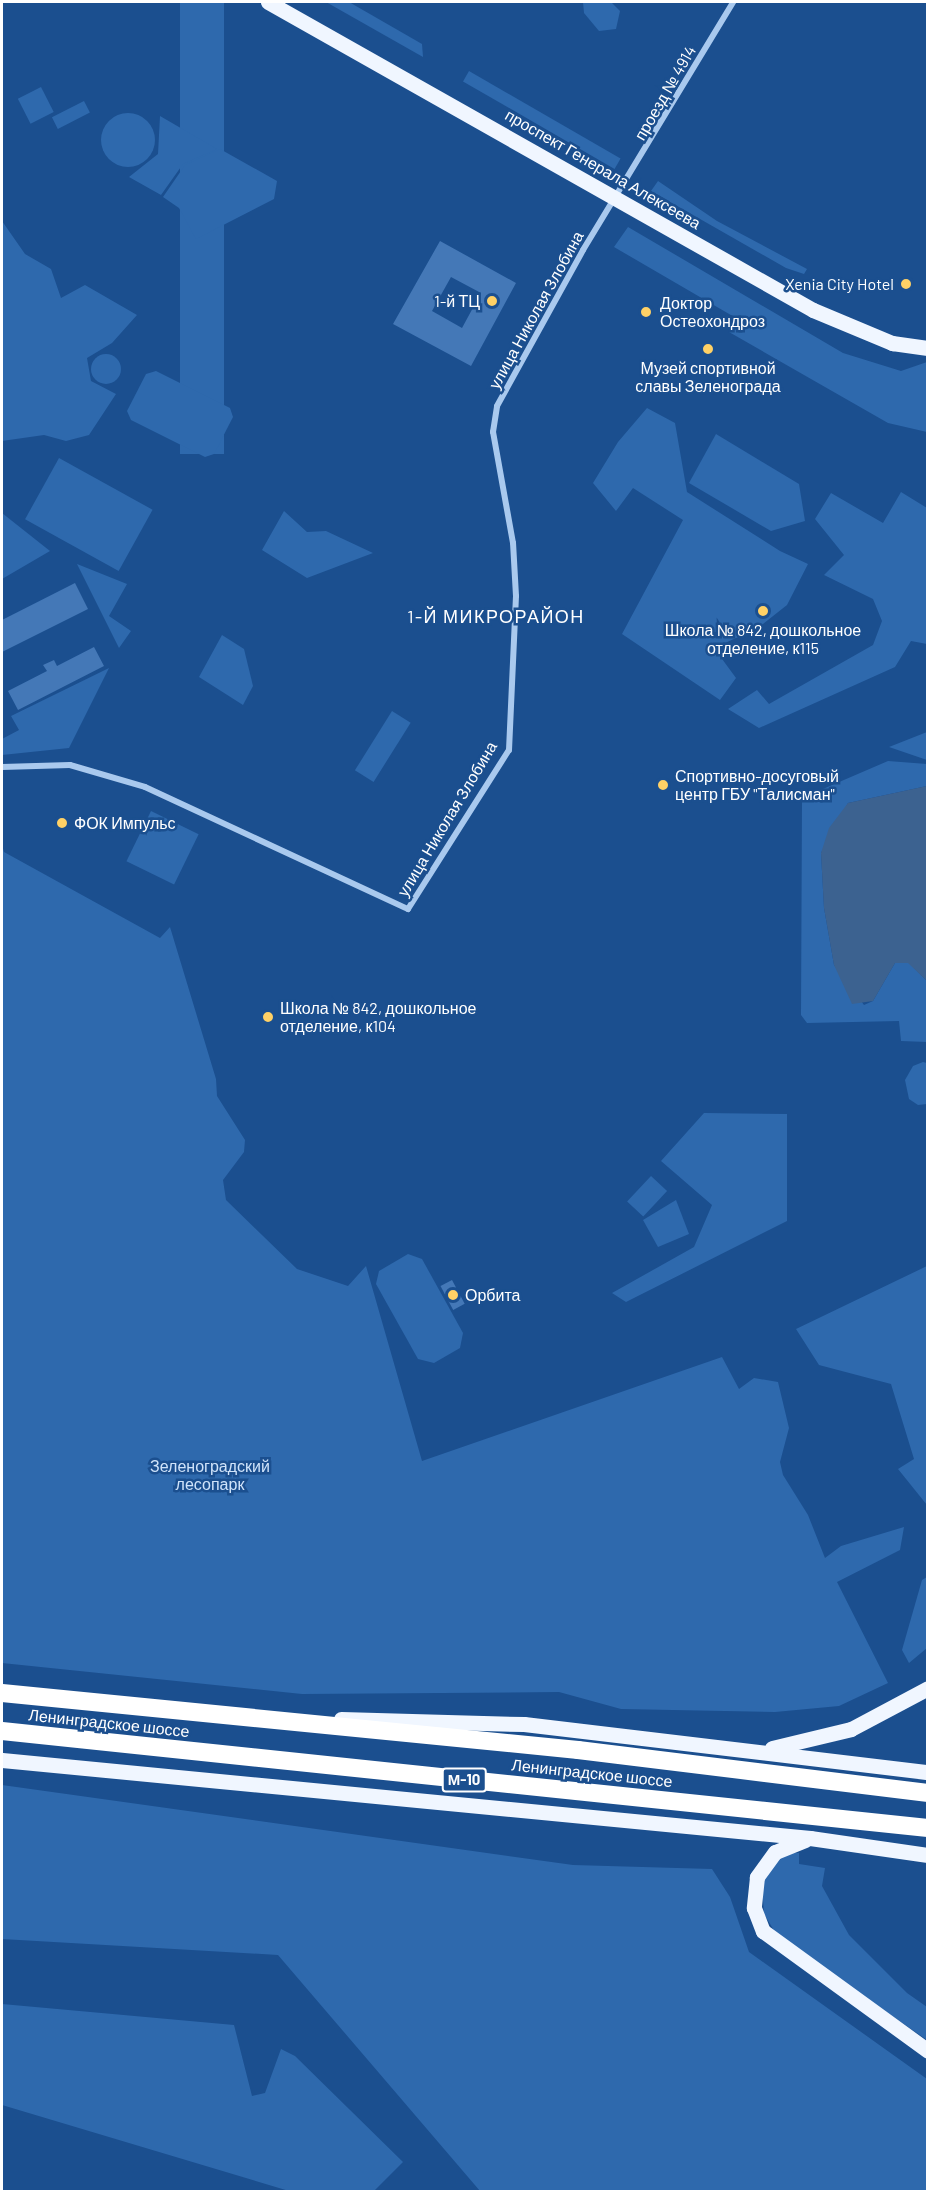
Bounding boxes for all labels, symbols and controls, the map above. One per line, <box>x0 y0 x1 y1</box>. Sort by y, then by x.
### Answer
street label: проезд № 4914 <box>630 42 700 144</box>
street label: проспект Генерала Алексеева <box>502 105 704 233</box>
street label: улица Николая Злобина <box>485 228 587 392</box>
place label: Xenia City Hotel <box>785 274 894 294</box>
marker: Xenia City Hotel <box>899 277 913 291</box>
place label: 1-й ТЦ <box>434 291 480 311</box>
place label: Доктор Остеохондроз <box>660 293 765 331</box>
marker: 1-й ТЦ <box>485 294 499 308</box>
marker: Доктор Остеохондроз <box>637 303 655 321</box>
marker: Музей спортивной славы Зеленограда <box>701 342 715 356</box>
place label: Музей спортивной славы Зеленограда <box>635 358 781 396</box>
marker: Школа № 842, дошкольное отделение, к115 <box>756 604 770 618</box>
district label: 1-Й МИКРОРАЙОН <box>407 605 585 627</box>
place label: Школа № 842, дошкольное отделение, к115 <box>665 620 861 658</box>
street label: улица Николая Злобина <box>393 738 501 900</box>
place label: Спортивно-досуговый центр ГБУ "Талисман" <box>675 766 839 804</box>
marker: Спортивно-досуговый центр ГБУ "Талисман" <box>656 778 670 792</box>
place label: ФОК Импульс <box>74 813 176 833</box>
marker: ФОК Импульс <box>55 816 69 830</box>
place label: Школа № 842, дошкольное отделение, к104 <box>280 998 476 1036</box>
marker: Школа № 842, дошкольное отделение, к104 <box>261 1010 275 1024</box>
place label: Орбита <box>465 1285 520 1305</box>
marker: Орбита <box>446 1288 460 1302</box>
park label: Зеленоградский лесопарк <box>150 1456 270 1494</box>
street label: Ленинградское шоссе <box>28 1705 190 1741</box>
street label: Ленинградское шоссе <box>511 1755 673 1791</box>
road number: М-10 <box>442 1768 486 1792</box>

